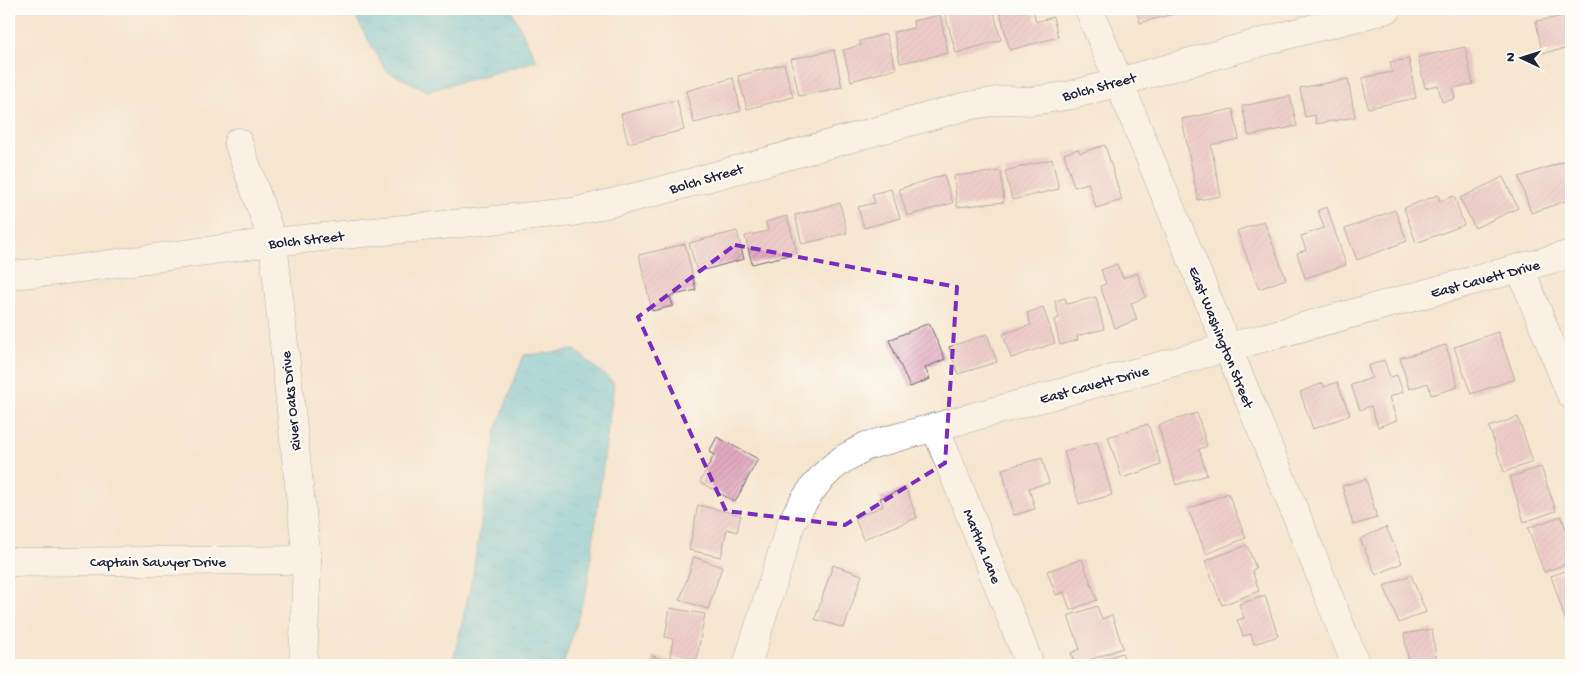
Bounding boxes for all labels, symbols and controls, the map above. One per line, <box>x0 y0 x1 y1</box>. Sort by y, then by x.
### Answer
north arrow <box>1498 32 1548 82</box>
text: N <box>1503 52 1520 62</box>
street label: Bolch Street <box>1060 69 1140 107</box>
street label: Bolch Street <box>667 160 747 199</box>
street label: Bolch Street <box>267 228 347 254</box>
street label: East Cavett Drive <box>1429 257 1542 303</box>
street label: East Washington Street <box>1184 264 1257 413</box>
street label: River Oaks Drive <box>278 350 306 452</box>
street label: East Cavett Drive <box>1038 363 1151 409</box>
street label: Martha Lane <box>958 507 1004 587</box>
street label: Captain Sawyer Drive <box>90 554 226 572</box>

